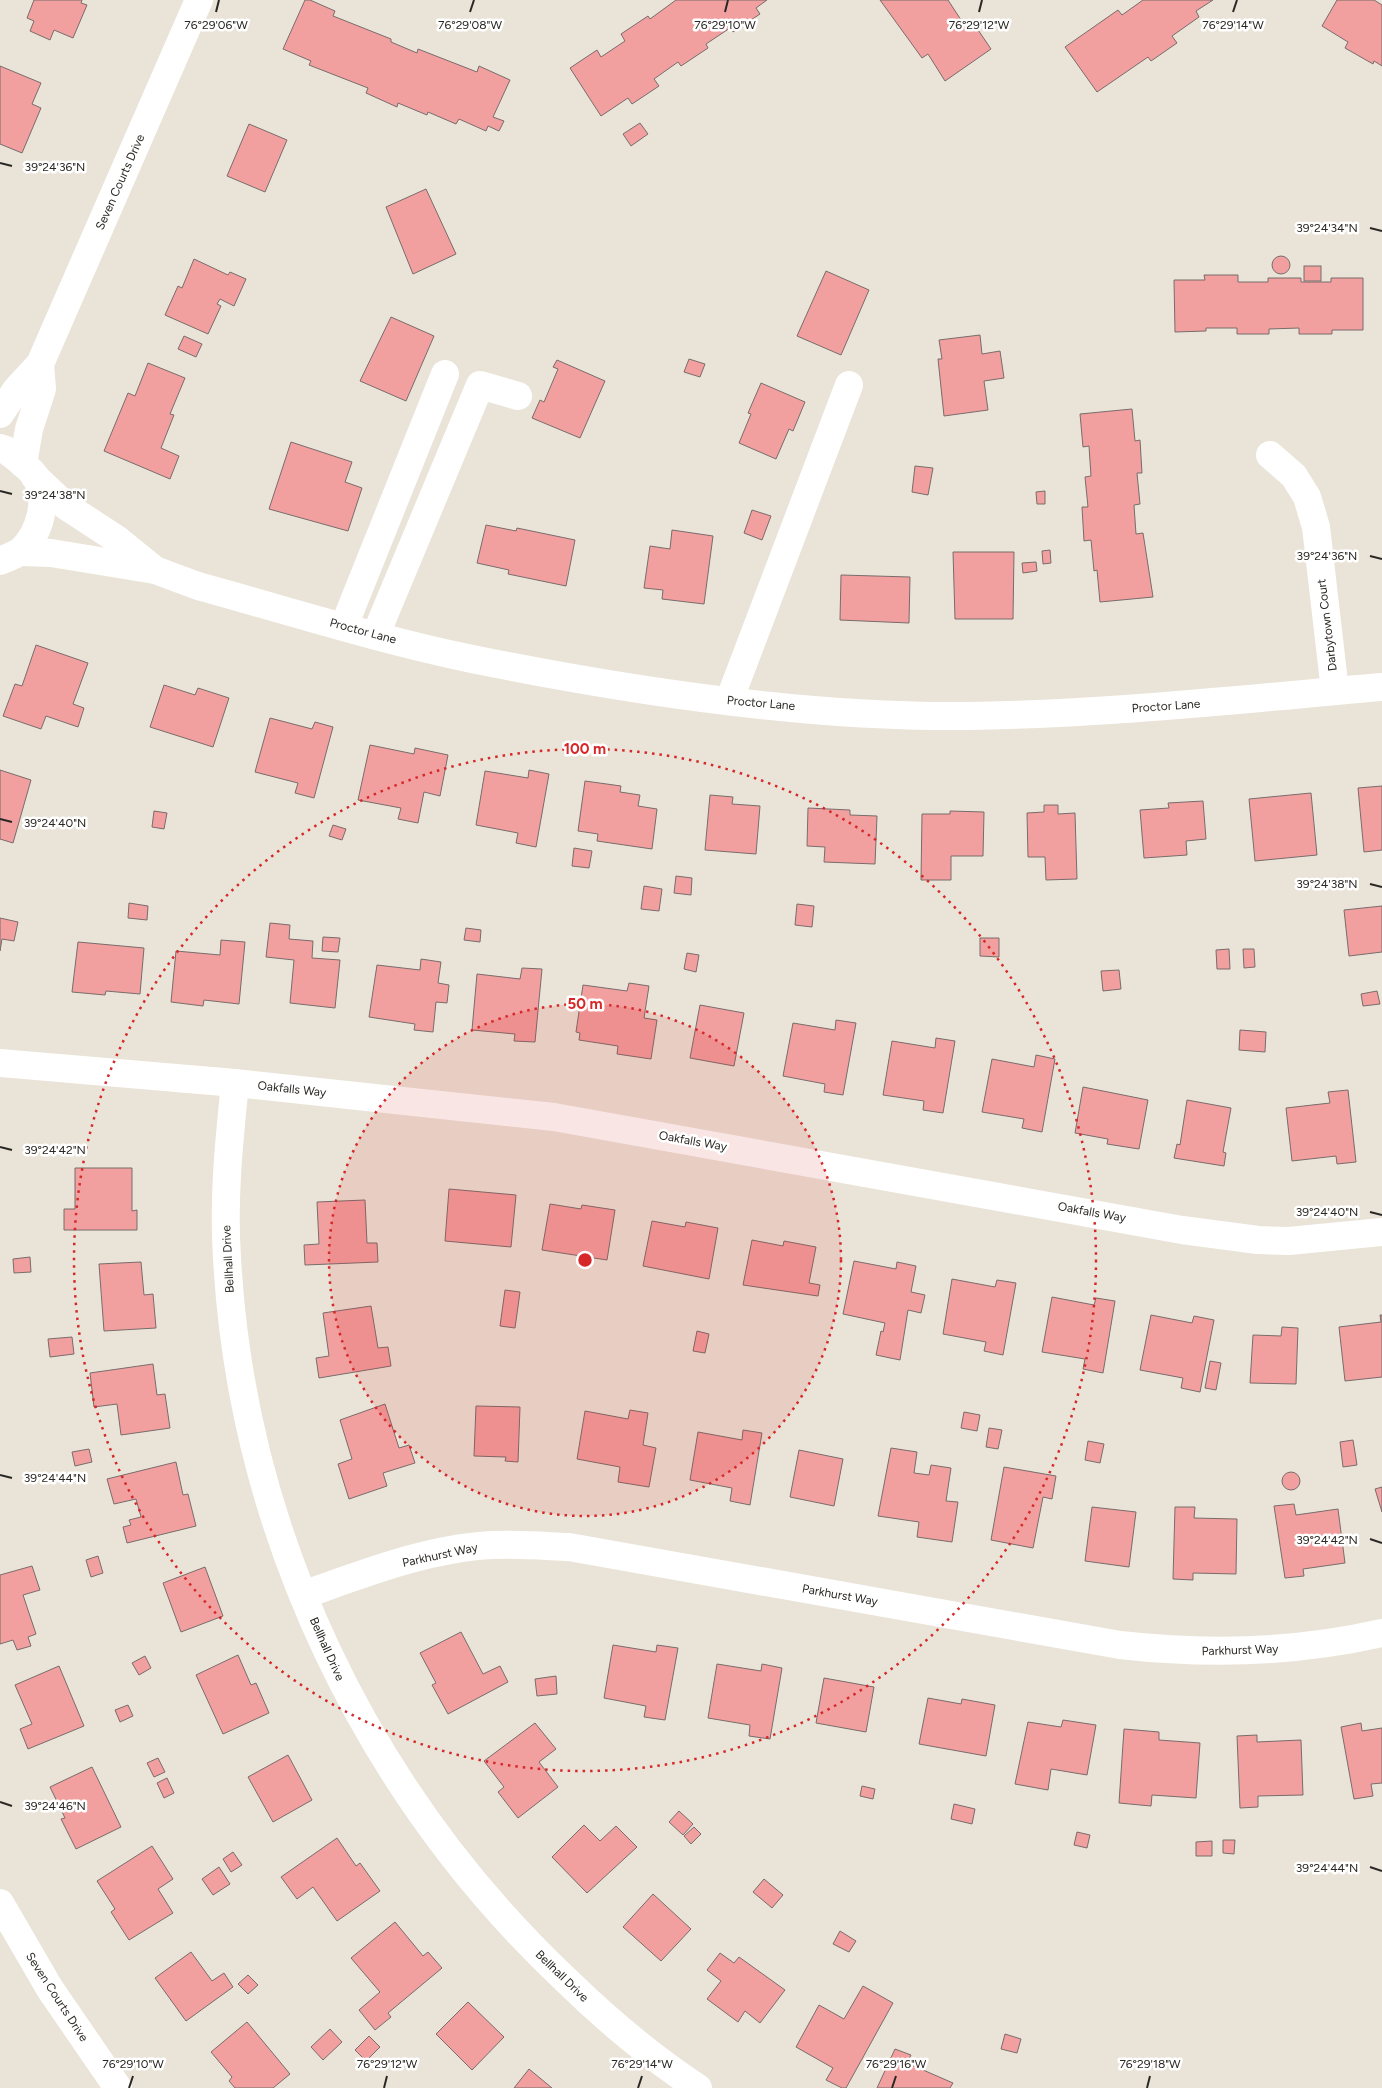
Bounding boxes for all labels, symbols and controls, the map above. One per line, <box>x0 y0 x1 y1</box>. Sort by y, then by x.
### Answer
text: 76°29'06"W <box>184 18 248 32</box>
text: 76°29'08"W <box>438 18 502 32</box>
text: 76°29'10"W <box>694 18 756 32</box>
text: 76°29'12"W <box>949 18 1010 32</box>
text: 76°29'14"W <box>1202 18 1264 32</box>
street label: Seven Courts Drive <box>93 132 148 232</box>
text: 39°24'36"N <box>25 160 85 174</box>
text: 39°24'34"N <box>1296 221 1358 235</box>
text: 39°24'38"N <box>24 488 86 502</box>
text: 39°24'36"N <box>1297 549 1357 563</box>
street label: Darbytown Court <box>1314 578 1340 672</box>
street label: Proctor Lane <box>328 615 398 647</box>
street label: Proctor Lane <box>726 693 796 713</box>
street label: Proctor Lane <box>1131 697 1201 715</box>
text: 100 m <box>564 740 606 758</box>
text: 39°24'40"N <box>24 816 86 830</box>
text: 39°24'38"N <box>1296 877 1358 891</box>
text: 50 m <box>567 995 603 1013</box>
street label: Oakfalls Way <box>257 1078 328 1100</box>
street label: Oakfalls Way <box>658 1128 729 1154</box>
text: 39°24'42"N <box>24 1143 86 1157</box>
street label: Oakfalls Way <box>1057 1199 1128 1225</box>
text: 39°24'40"N <box>1296 1205 1358 1219</box>
street label: Bellhall Drive <box>219 1224 237 1293</box>
centre of rings <box>576 1251 594 1269</box>
text: 39°24'44"N <box>24 1471 86 1485</box>
text: 39°24'42"N <box>1296 1533 1358 1547</box>
street label: Parkhurst Way <box>401 1540 480 1570</box>
street label: Parkhurst Way <box>801 1581 880 1609</box>
street label: Bellhall Drive <box>307 1615 347 1683</box>
street label: Parkhurst Way <box>1201 1642 1279 1658</box>
text: 39°24'46"N <box>24 1799 86 1813</box>
text: 39°24'44"N <box>1296 1861 1358 1875</box>
street label: Bellhall Drive <box>533 1947 592 2005</box>
street label: Seven Courts Drive <box>23 1950 91 2044</box>
text: 76°29'10"W <box>102 2057 164 2071</box>
text: 76°29'12"W <box>357 2057 418 2071</box>
text: 76°29'14"W <box>611 2057 673 2071</box>
text: 76°29'16"W <box>866 2057 927 2071</box>
text: 76°29'18"W <box>1119 2057 1181 2071</box>

